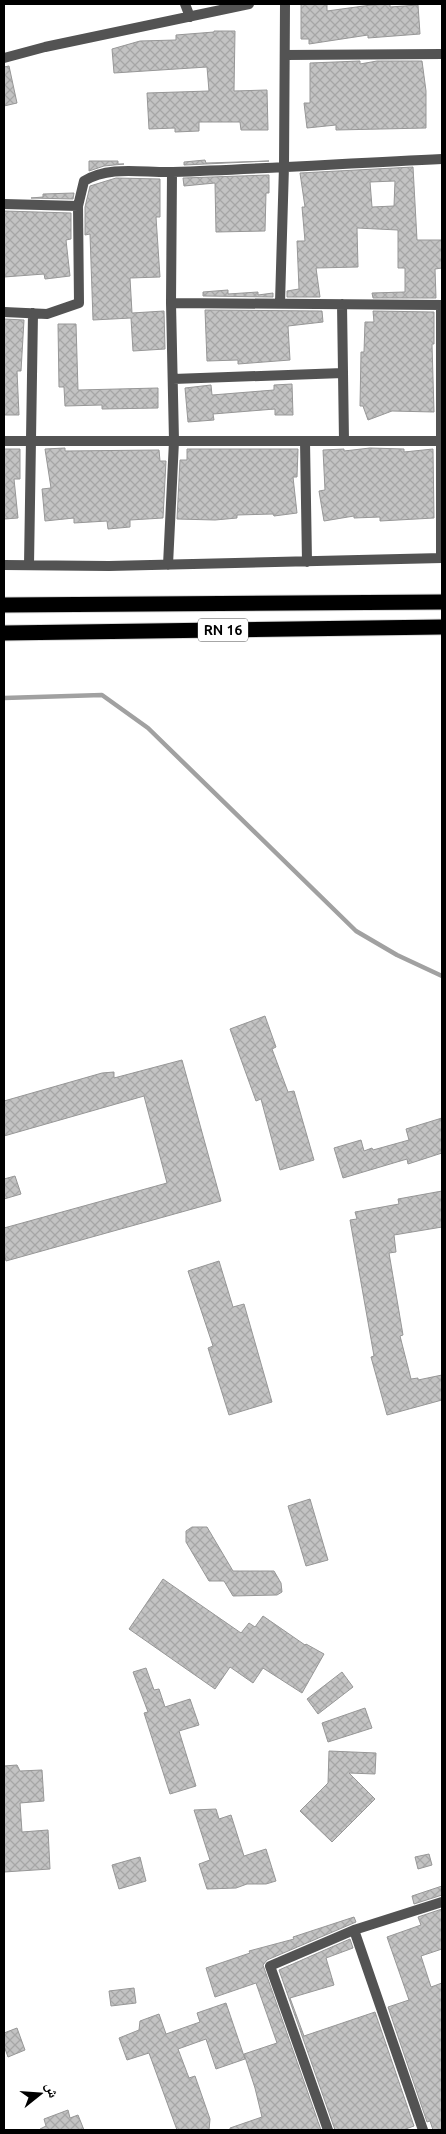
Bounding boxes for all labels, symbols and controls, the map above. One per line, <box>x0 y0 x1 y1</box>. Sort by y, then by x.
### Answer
road number: RN 16 <box>198 618 248 642</box>
north arrow <box>15 2069 65 2119</box>
text: ش <box>42 2081 62 2100</box>

